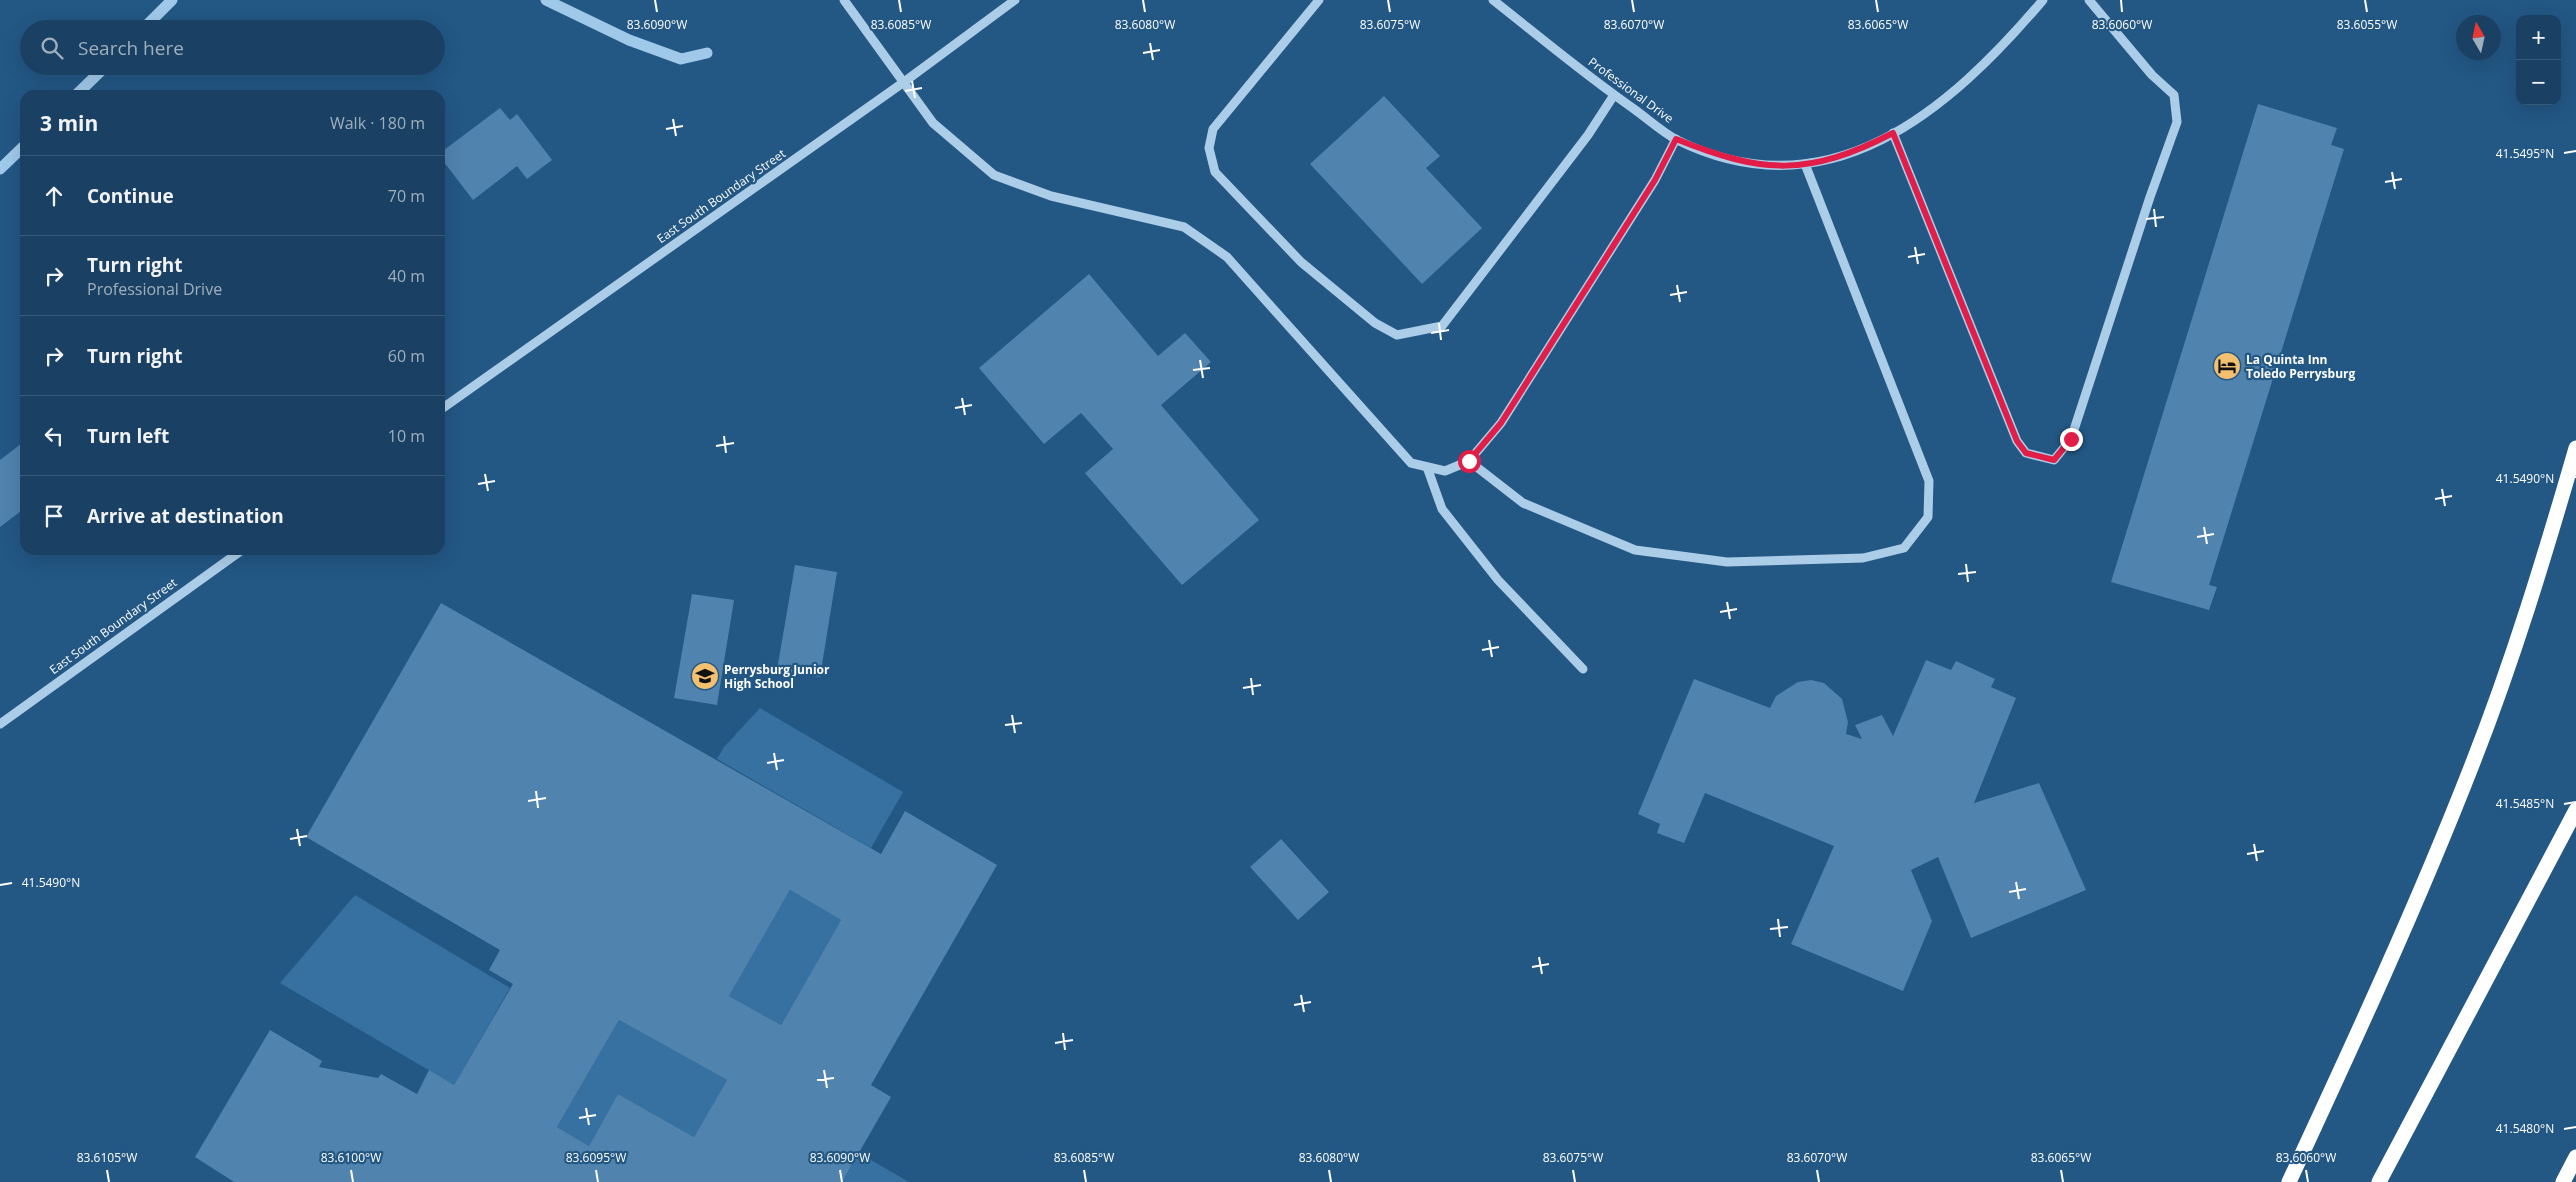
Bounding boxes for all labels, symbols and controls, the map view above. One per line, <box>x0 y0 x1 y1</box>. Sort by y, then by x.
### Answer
north arrow <box>2456 15 2501 60</box>
map controls <box>2516 15 2561 105</box>
button: + <box>2516 15 2561 60</box>
text: 83.6090°W <box>627 16 687 33</box>
text: 83.6085°W <box>871 16 931 33</box>
text: 83.6080°W <box>1115 16 1175 33</box>
text: 83.6075°W <box>1360 16 1420 33</box>
text: 83.6070°W <box>1604 16 1664 33</box>
text: 83.6065°W <box>1848 16 1908 33</box>
text: 83.6060°W <box>2092 16 2152 33</box>
text: 83.6055°W <box>2337 16 2397 33</box>
search box <box>20 20 445 75</box>
icon: search <box>38 34 66 62</box>
text: Search here <box>78 35 184 61</box>
street label: Professional Drive <box>1585 53 1677 127</box>
button: − <box>2516 60 2561 105</box>
text: 3 min <box>40 109 98 137</box>
text: Walk · 180 m <box>330 112 425 134</box>
street label: East South Boundary Street <box>653 145 789 247</box>
text: 41.5495°N <box>2496 145 2554 162</box>
icon: ahead <box>40 182 68 210</box>
text: Continue <box>87 183 174 209</box>
text: 70 m <box>388 185 425 207</box>
text: Turn right <box>87 252 182 278</box>
icon: right <box>40 262 68 290</box>
text: 40 m <box>388 265 425 287</box>
text: Professional Drive <box>87 278 222 300</box>
icon: right <box>40 342 68 370</box>
text: Turn right <box>87 343 182 369</box>
text: 60 m <box>388 345 425 367</box>
hotel icon: La Quinta Inn Toledo Perrysburg <box>2212 351 2242 381</box>
place label: La Quinta Inn Toledo Perrysburg <box>2246 351 2356 382</box>
icon: left <box>40 422 68 450</box>
text: Turn left <box>87 423 169 449</box>
text: 10 m <box>388 425 425 447</box>
route end <box>2060 428 2083 451</box>
route start <box>1458 450 1481 473</box>
text: 41.5490°N <box>2496 470 2554 487</box>
icon: arrive <box>40 502 68 530</box>
text: Arrive at destination <box>87 503 284 529</box>
street label: East South Boundary Street <box>46 574 180 678</box>
school or university icon: Perrysburg Junior High School <box>690 661 720 691</box>
place label: Perrysburg Junior High School <box>724 661 830 692</box>
text: 41.5485°N <box>2496 795 2554 812</box>
text: 41.5490°N <box>22 874 80 891</box>
text: 41.5480°N <box>2496 1120 2554 1137</box>
text: 83.6105°W <box>77 1149 137 1166</box>
text: 83.6100°W <box>321 1149 381 1166</box>
text: 83.6095°W <box>566 1149 626 1166</box>
text: 83.6090°W <box>810 1149 870 1166</box>
text: 83.6085°W <box>1054 1149 1114 1166</box>
text: 83.6080°W <box>1299 1149 1359 1166</box>
text: 83.6075°W <box>1543 1149 1603 1166</box>
text: 83.6070°W <box>1787 1149 1847 1166</box>
text: 83.6065°W <box>2031 1149 2091 1166</box>
text: 83.6060°W <box>2276 1149 2336 1166</box>

